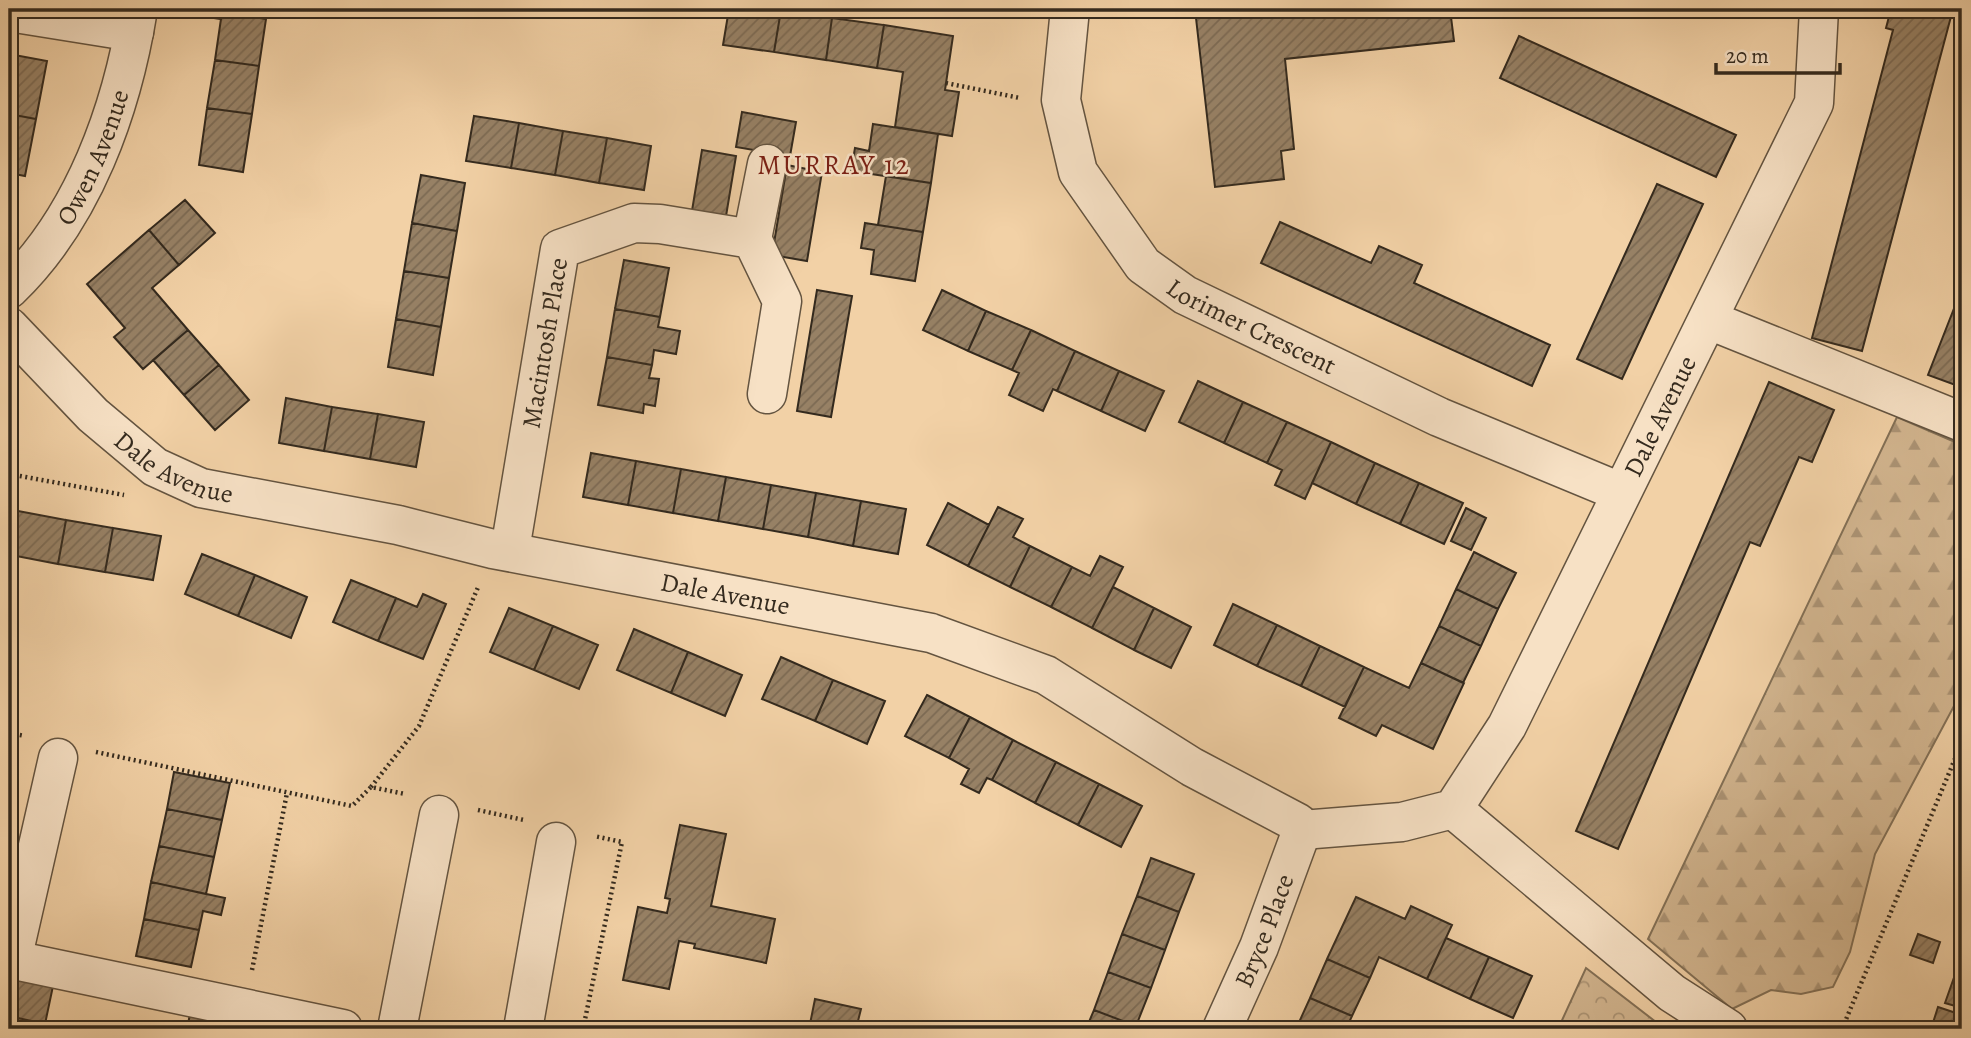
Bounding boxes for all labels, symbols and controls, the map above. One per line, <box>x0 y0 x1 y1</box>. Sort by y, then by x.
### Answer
scale bar <box>1716 32 1840 76</box>
text: 20 m <box>1726 42 1769 70</box>
street label: Owen Avenue <box>48 85 137 232</box>
district label: MURRAY 12 <box>757 146 911 184</box>
street label: Macintosh Place <box>513 255 576 431</box>
street label: Lorimer Crescent <box>1160 270 1342 383</box>
street label: Dale Avenue <box>1615 350 1704 483</box>
street label: Dale Avenue <box>107 423 236 511</box>
street label: Dale Avenue <box>658 564 793 623</box>
street label: Bryce Place <box>1226 869 1302 993</box>

